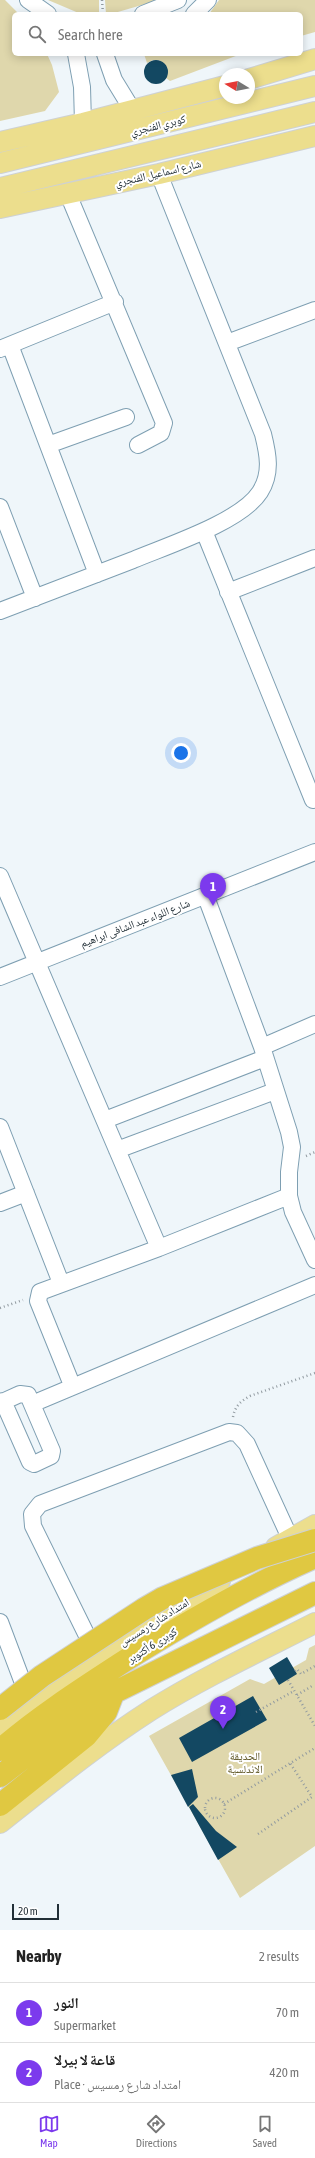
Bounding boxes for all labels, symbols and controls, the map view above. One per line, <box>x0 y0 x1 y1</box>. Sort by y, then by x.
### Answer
search box <box>12 12 303 56</box>
icon: search <box>26 23 48 45</box>
text: Search here <box>58 26 123 43</box>
north arrow <box>219 68 255 104</box>
street label: كوبري الفنجري <box>129 112 188 140</box>
street label: شارع اسماعيل الفنجري <box>114 157 203 191</box>
your location <box>171 743 191 763</box>
pin: 1 <box>200 873 226 906</box>
street label: شارع اللواء عبد الشافى ابراهيم <box>79 897 192 951</box>
street label: امتداد شارع رمسيس <box>117 1596 191 1649</box>
street label: كوبرى 6 أكتوبر <box>124 1624 180 1666</box>
pin: 2 <box>210 1696 236 1729</box>
park label: الحديقة الاندلسية <box>227 1750 263 1775</box>
scale bar <box>12 1902 59 1921</box>
text: 20 m <box>18 1905 38 1917</box>
text: Nearby <box>16 1946 62 1966</box>
text: 2 results <box>259 1949 299 1964</box>
text: النور <box>54 1994 79 2011</box>
text: 1 <box>26 2005 32 2020</box>
text: 70 m <box>276 2005 299 2020</box>
text: Supermarket <box>54 2018 116 2033</box>
text: قاعة لا بيرلا <box>54 2051 115 2068</box>
text: 2 <box>26 2065 32 2080</box>
text: 420 m <box>270 2065 299 2080</box>
text: Place · امتداد شارع رمسيس <box>54 2077 181 2092</box>
tab: Map <box>38 2113 60 2149</box>
tab: Directions <box>136 2113 177 2149</box>
tab: Saved <box>253 2113 277 2149</box>

